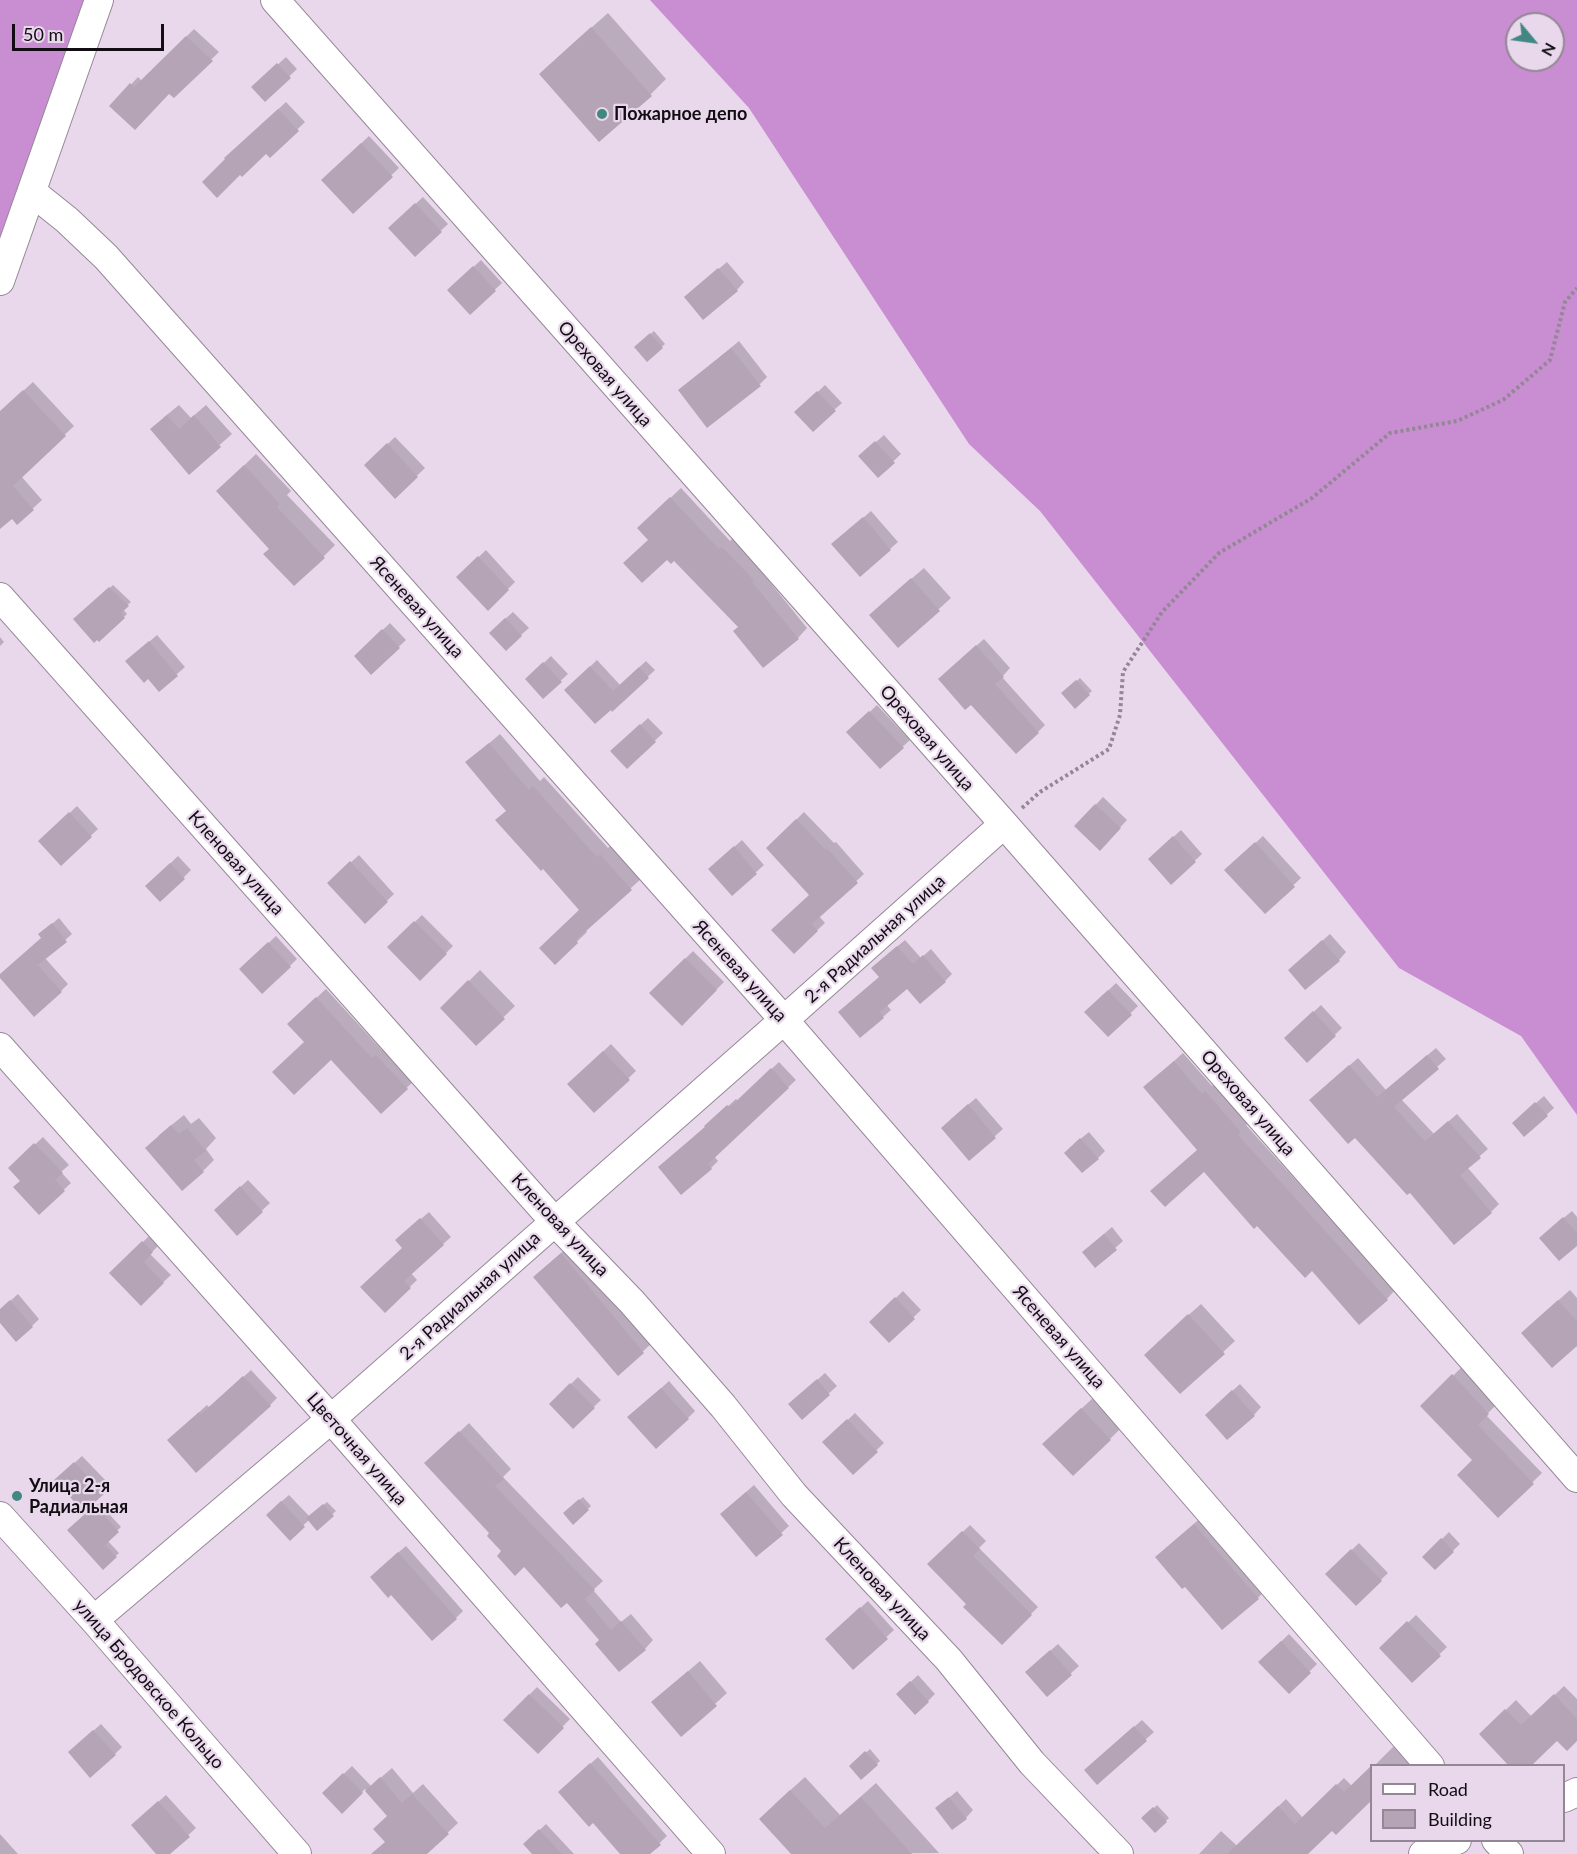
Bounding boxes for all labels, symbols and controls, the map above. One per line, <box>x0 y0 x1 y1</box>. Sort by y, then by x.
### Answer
scale bar <box>15 12 166 50</box>
north arrow <box>1505 12 1565 72</box>
text: 50 m <box>23 23 63 45</box>
text: N <box>1538 40 1561 60</box>
place label: Пожарное депо <box>614 103 747 125</box>
marker: Пожарное депо <box>595 107 609 121</box>
street label: Ореховая улица <box>553 317 657 431</box>
street label: Ясеневая улица <box>366 552 468 662</box>
street label: Ореховая улица <box>875 681 979 795</box>
street label: Кленовая улица <box>183 806 289 920</box>
street label: 2-я Радиальная улица <box>800 870 950 1008</box>
street label: Ясеневая улица <box>689 916 791 1026</box>
street label: Ореховая улица <box>1196 1046 1300 1160</box>
street label: Кленовая улица <box>507 1169 613 1281</box>
street label: 2-я Радиальная улица <box>395 1227 545 1365</box>
street label: Ясеневая улица <box>1008 1281 1110 1393</box>
street label: Цветочная улица <box>302 1388 412 1510</box>
place label: Улица 2-я Радиальная <box>29 1475 128 1518</box>
marker: Улица 2-я Радиальная <box>10 1489 24 1503</box>
street label: Кленовая улица <box>829 1533 935 1645</box>
street label: улица Бродовское Кольцо <box>69 1595 229 1773</box>
legend <box>1370 1764 1565 1842</box>
text: Road <box>1428 1778 1468 1800</box>
text: Building <box>1428 1808 1492 1830</box>

